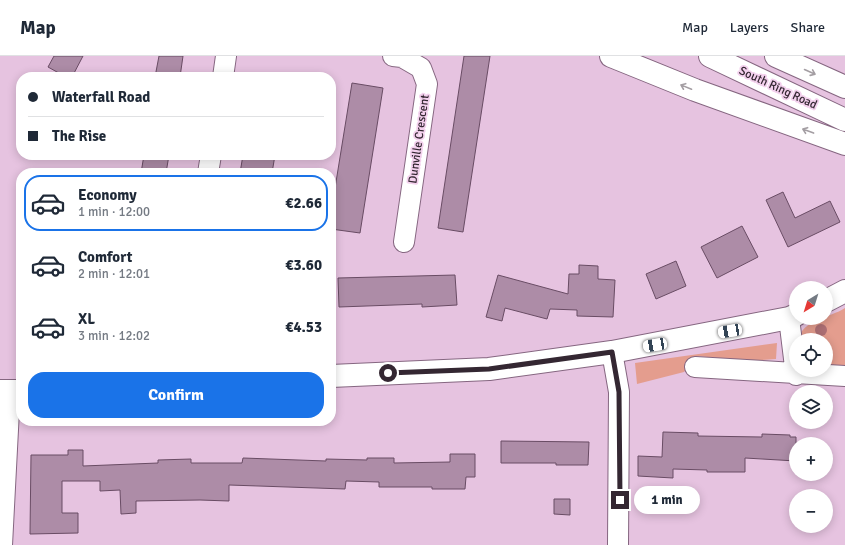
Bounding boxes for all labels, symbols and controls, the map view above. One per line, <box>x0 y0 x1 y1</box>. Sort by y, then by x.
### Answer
text: Map <box>20 16 56 40</box>
text: Map <box>682 19 708 36</box>
text: Layers <box>730 19 769 36</box>
text: Share <box>791 19 825 36</box>
street label: South Ring Road <box>737 63 819 113</box>
one-way arrow <box>804 69 816 76</box>
one-way arrow <box>681 82 693 90</box>
text: Waterfall Road <box>52 88 150 106</box>
street label: Dunville Crescent <box>405 94 433 184</box>
text: The Rise <box>52 127 106 145</box>
one-way arrow <box>802 127 815 134</box>
icon: car <box>30 185 66 221</box>
text: Economy <box>78 186 137 204</box>
text: €2.66 <box>285 194 322 212</box>
text: 1 min · 12:00 <box>78 204 150 220</box>
icon: car <box>30 247 66 283</box>
text: Comfort <box>78 248 132 266</box>
text: €3.60 <box>285 256 322 274</box>
text: 2 min · 12:01 <box>78 266 150 282</box>
north arrow <box>789 281 833 325</box>
map controls <box>789 281 833 533</box>
icon: car <box>30 309 66 345</box>
text: XL <box>78 310 95 328</box>
text: €4.53 <box>285 318 322 336</box>
car <box>717 323 743 339</box>
text: 3 min · 12:02 <box>78 328 150 344</box>
button: locate <box>789 333 833 377</box>
car <box>642 337 668 353</box>
route start <box>379 364 397 382</box>
button: Confirm <box>28 372 324 418</box>
button: layers <box>789 385 833 429</box>
button: + <box>789 437 833 481</box>
callout: 1 min <box>634 486 700 514</box>
button: − <box>789 489 833 533</box>
route end <box>611 491 629 509</box>
text: 1 min <box>651 492 683 508</box>

